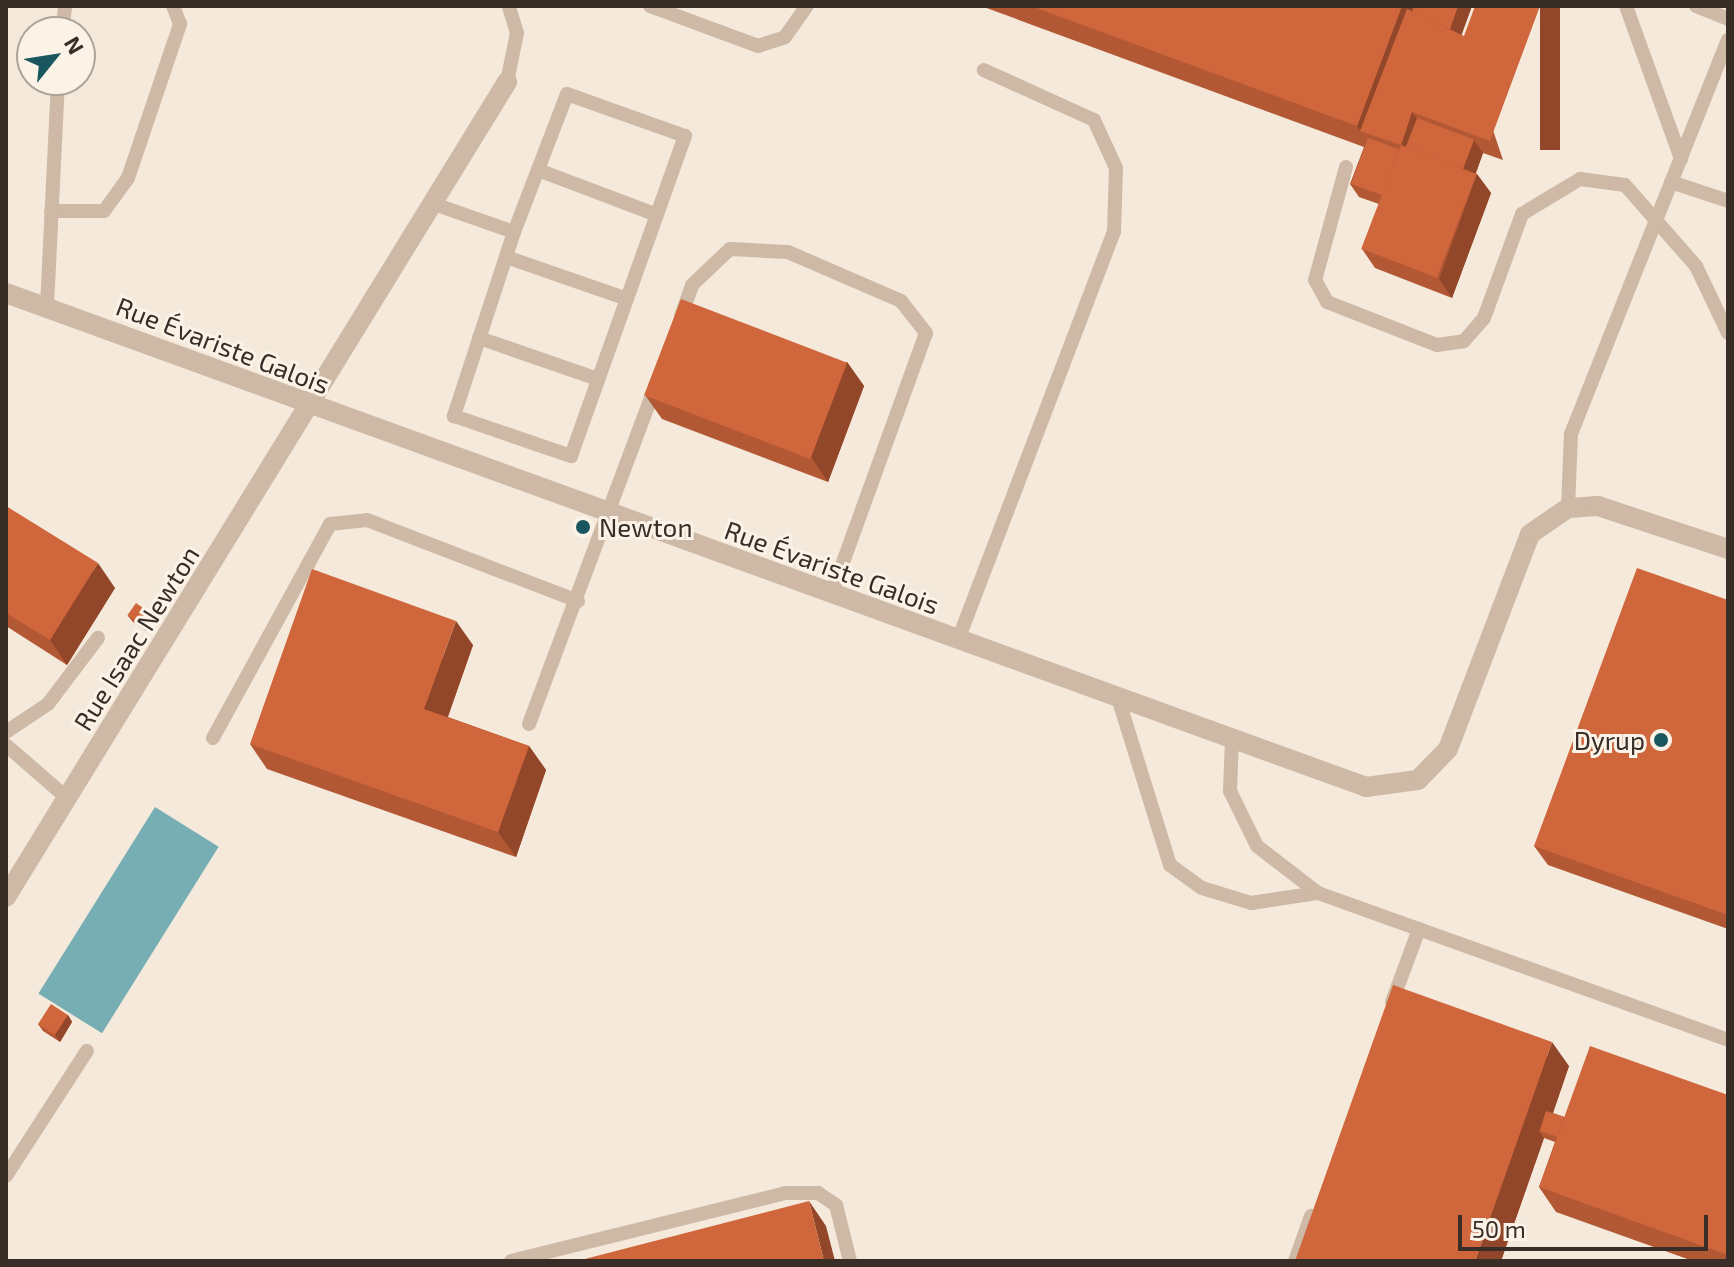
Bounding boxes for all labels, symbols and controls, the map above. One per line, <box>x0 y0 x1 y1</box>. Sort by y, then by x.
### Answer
north arrow <box>16 16 96 96</box>
text: N <box>60 32 90 58</box>
street label: Rue Évariste Galois <box>112 290 334 400</box>
place label: Newton <box>599 511 692 543</box>
street label: Rue Évariste Galois <box>721 514 943 620</box>
marker: Newton <box>574 518 592 536</box>
street label: Rue Isaac Newton <box>67 540 205 736</box>
place label: Dyrup <box>1574 724 1645 756</box>
marker: Dyrup <box>1652 731 1670 749</box>
scale bar <box>1462 1199 1712 1249</box>
text: 50 m <box>1472 1214 1526 1243</box>

